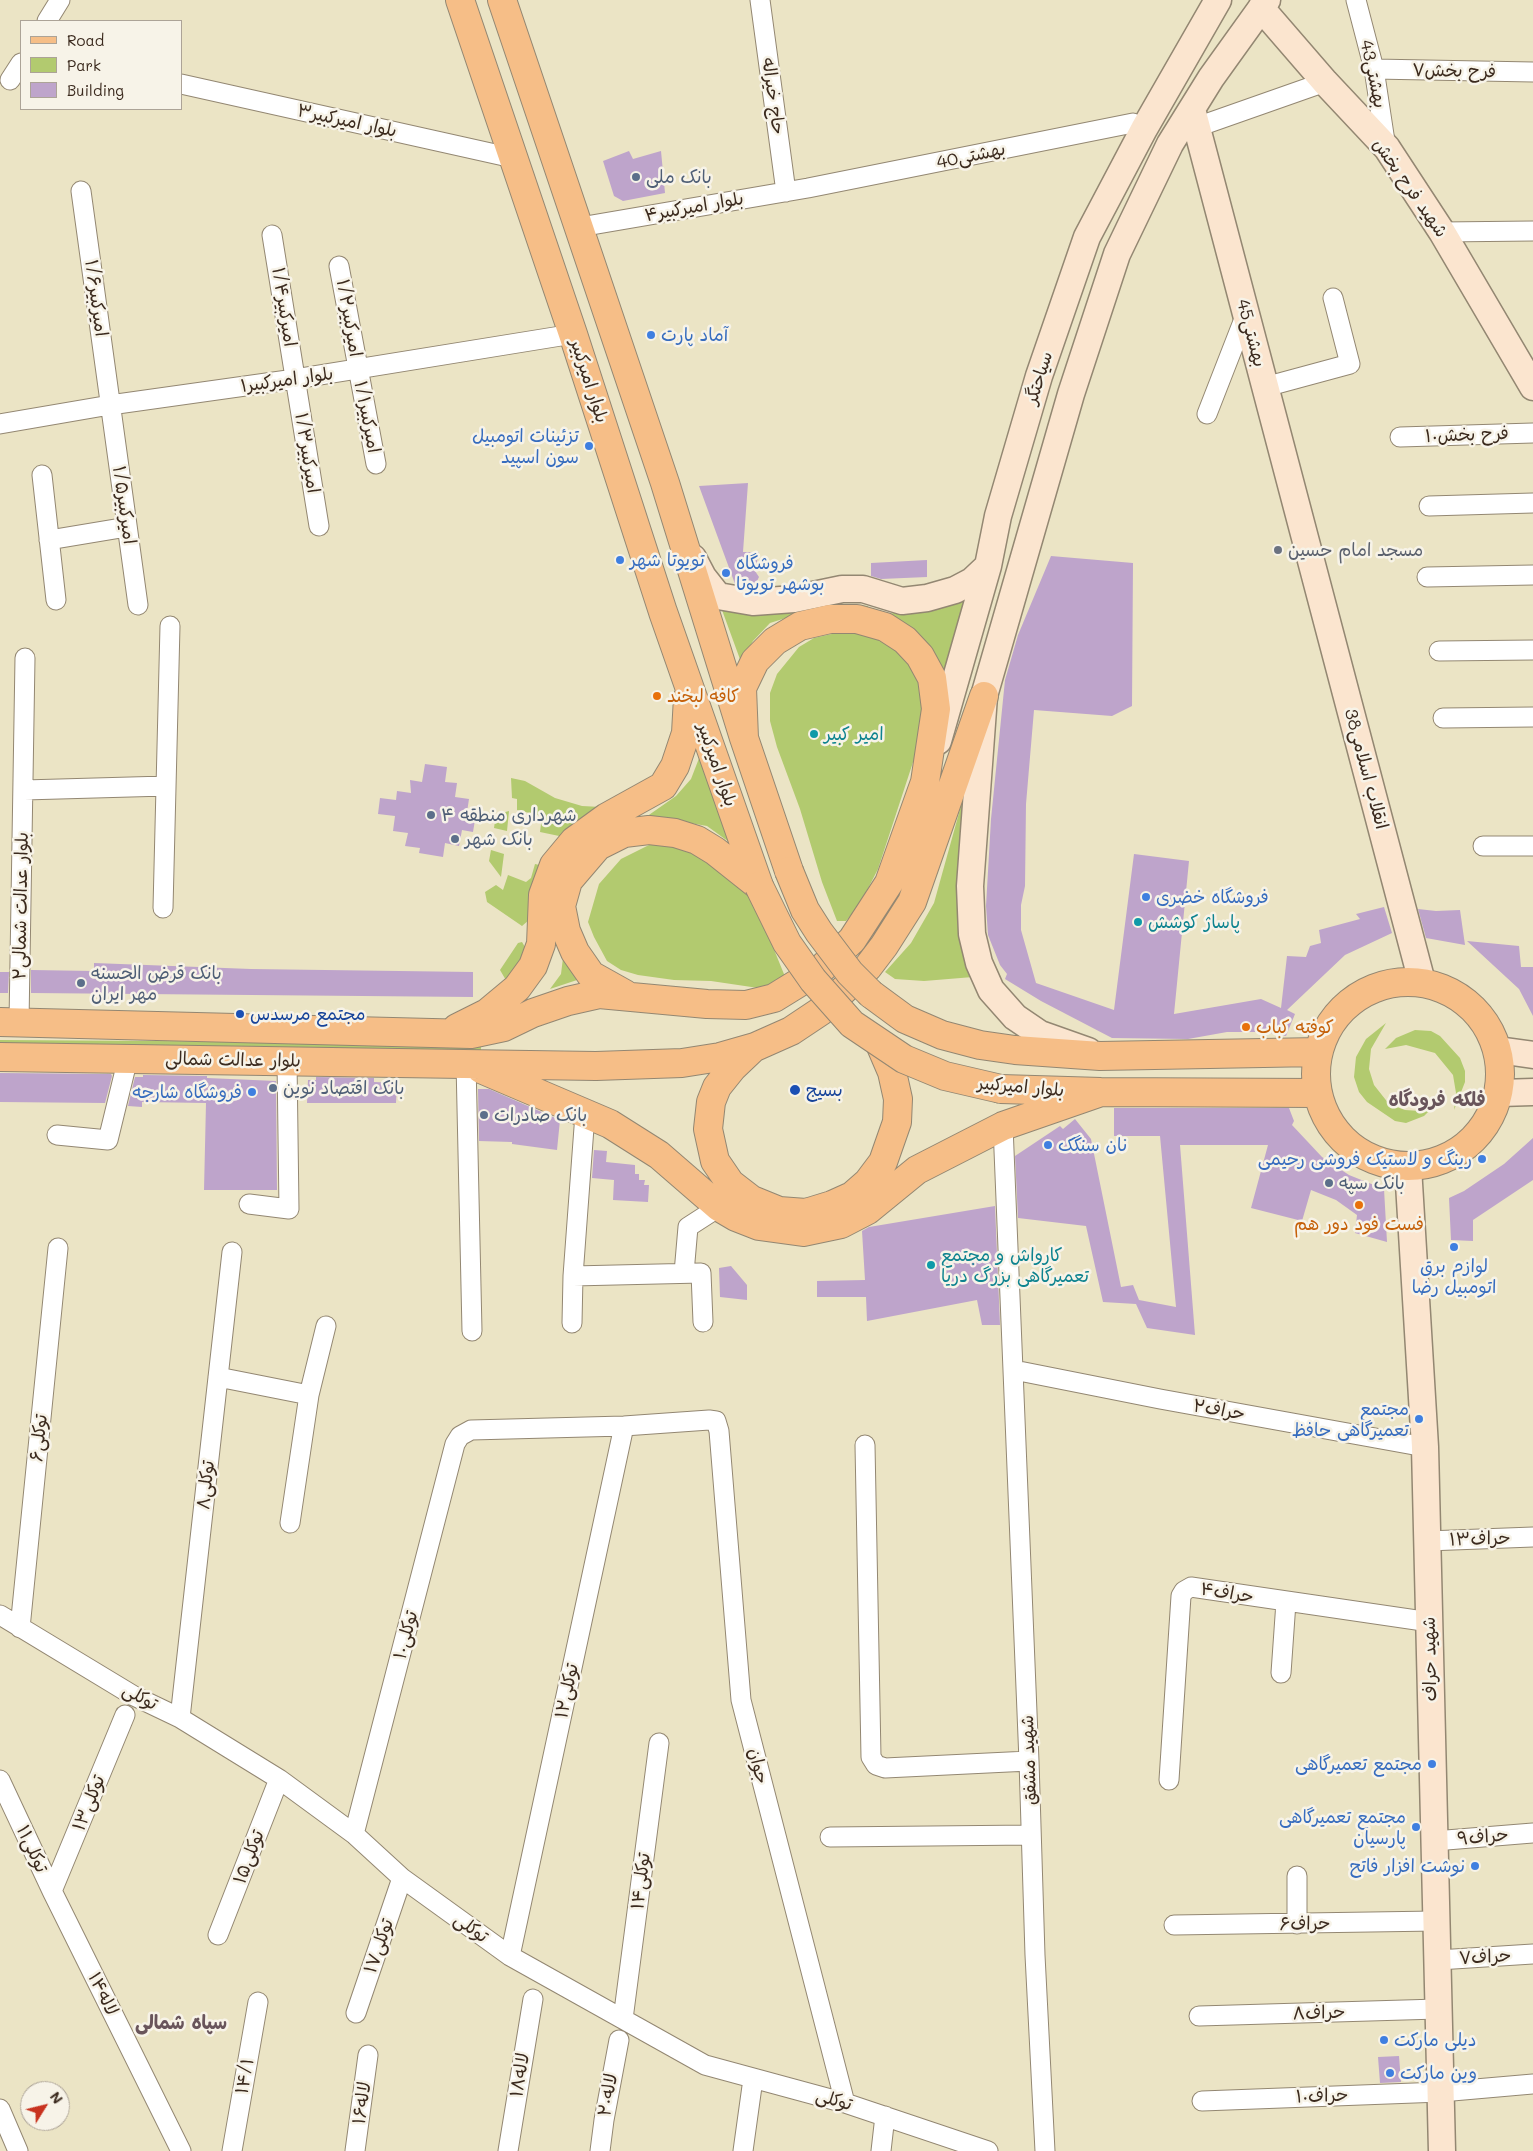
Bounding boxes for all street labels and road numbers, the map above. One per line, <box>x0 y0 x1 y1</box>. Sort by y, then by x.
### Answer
street label: 43بهشتی <box>1355 38 1391 110</box>
street label: حاج خیراله <box>757 56 789 136</box>
street label: فرح بخش۷ <box>1412 59 1496 83</box>
street label: بلوار امیرکبیر۳ <box>295 100 399 142</box>
street label: شهید فرح بخش <box>1368 134 1452 242</box>
street label: 40بهشتی <box>935 138 1007 174</box>
street label: ۴بلوار امیرکبیر <box>643 188 745 226</box>
street label: امیرکبیر۱/۶ <box>80 258 112 338</box>
street label: امیرکبیر۱/۴ <box>267 266 301 348</box>
street label: امیرکبیر۱/۲ <box>332 277 366 359</box>
street label: بهشتی45 <box>1232 297 1270 369</box>
street label: بلوار امیرکبیر <box>565 336 613 426</box>
street label: سیاحتگر <box>1020 349 1058 407</box>
street label: بلوار امیرکبیر۱ <box>239 363 335 397</box>
street label: امیرکبیر۱/۱ <box>349 379 385 455</box>
street label: امیرکبیر۱/۳ <box>290 411 324 495</box>
street label: فرح بخش۱۰ <box>1425 423 1509 447</box>
street label: امیرکبیر۱/۵ <box>108 464 140 546</box>
street label: 38انقلاب اسلامی <box>1340 706 1392 832</box>
street label: بلوار امیرکبیر <box>693 721 741 809</box>
street label: بلوار عدالت شمالی۲ <box>9 832 33 980</box>
street label: بلوار عدالت شمالی <box>165 1048 301 1072</box>
street label: بلوار امیرکبیر <box>977 1072 1065 1102</box>
street label: حراف۲ <box>1191 1395 1247 1425</box>
street label: توکلی۶ <box>26 1413 52 1463</box>
street label: توکلی۸ <box>193 1459 219 1511</box>
street label: حراف۱۳ <box>1449 1527 1511 1551</box>
street label: حراف۴ <box>1199 1578 1255 1608</box>
street label: ۱۰توکلی <box>389 1608 423 1662</box>
street label: شهید حراف <box>1418 1616 1442 1702</box>
street label: توکلی۱۲ <box>551 1662 583 1720</box>
street label: توکلی <box>119 1679 161 1715</box>
street label: شهید مشفق <box>1017 1715 1041 1805</box>
street label: جوان <box>743 1746 773 1786</box>
street label: توکلی۱۳ <box>68 1772 110 1834</box>
street label: توکلی۱۱ <box>12 1822 52 1876</box>
street label: حراف۹ <box>1456 1824 1510 1850</box>
street label: توکلی۱۵ <box>229 1827 269 1887</box>
street label: توکلی۱۴ <box>627 1851 655 1911</box>
street label: توکلی <box>450 1908 492 1948</box>
street label: حراف۶ <box>1279 1913 1331 1935</box>
street label: توکلی۱۷ <box>360 1916 398 1976</box>
street label: حراف۷ <box>1458 1945 1512 1969</box>
street label: لاله۱۴ <box>83 1969 123 2019</box>
street label: حراف۸ <box>1292 2001 1346 2025</box>
street label: لاله۱۸ <box>506 2051 534 2099</box>
street label: ۱۴/۱ <box>231 2056 259 2096</box>
street label: لاله۲۰ <box>594 2072 622 2118</box>
street label: لاله۱۶ <box>348 2080 376 2126</box>
street label: حراف۱۰ <box>1295 2084 1349 2108</box>
street label: توکلی <box>813 2085 855 2115</box>

